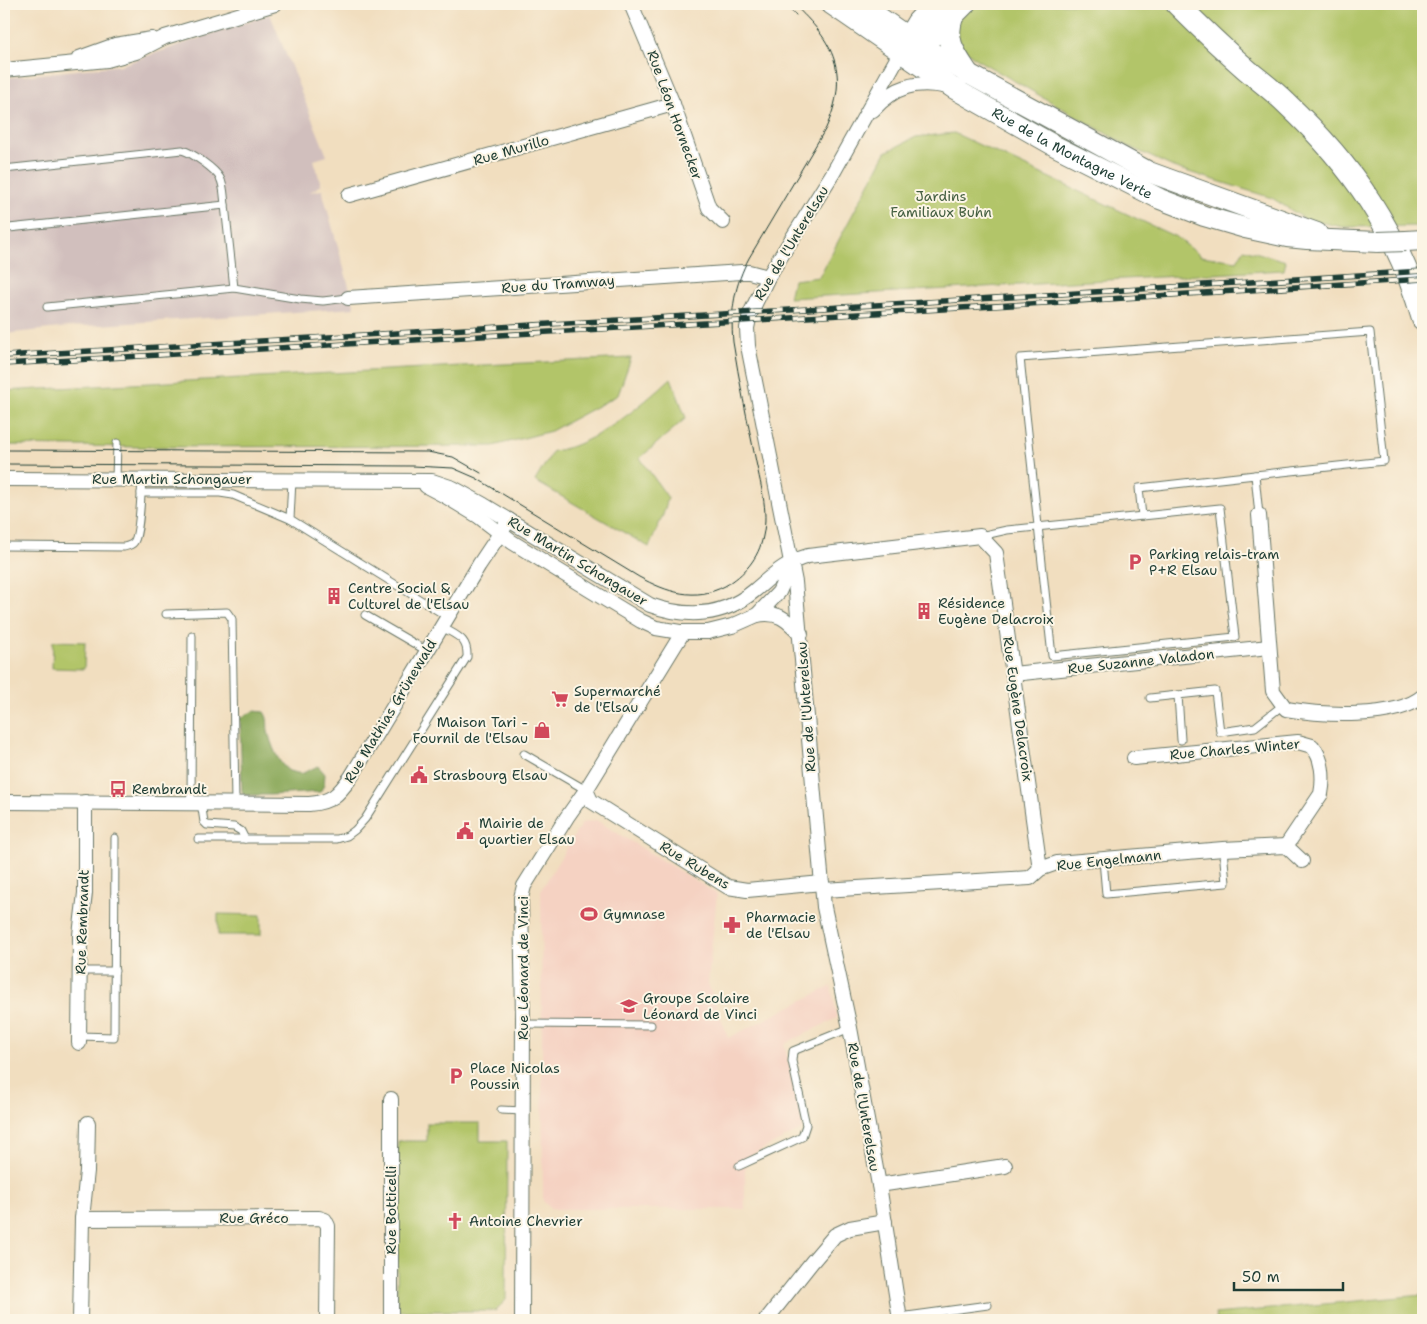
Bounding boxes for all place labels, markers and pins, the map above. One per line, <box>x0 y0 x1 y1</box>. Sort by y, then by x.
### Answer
place label: Parking relais-tram P+R Elsau <box>1149 545 1279 579</box>
parking icon: Parking relais-tram P+R Elsau <box>1125 552 1145 572</box>
place label: Centre Social & Culturel de l'Elsau <box>348 579 469 613</box>
building icon: Centre Social & Culturel de l'Elsau <box>324 586 344 606</box>
place label: Résidence Eugène Delacroix <box>938 594 1054 628</box>
building icon: Résidence Eugène Delacroix <box>914 601 934 621</box>
place label: Supermarché de l'Elsau <box>574 682 661 716</box>
supermarket icon: Supermarché de l'Elsau <box>550 689 570 709</box>
place label: Maison Tari - Fournil de l'Elsau <box>413 713 528 747</box>
shop icon: Maison Tari - Fournil de l'Elsau <box>532 720 552 740</box>
public building icon: Strasbourg Elsau <box>409 765 429 785</box>
place label: Strasbourg Elsau <box>433 766 548 784</box>
bus stop icon: Rembrandt <box>108 779 128 799</box>
place label: Rembrandt <box>132 780 207 798</box>
place label: Mairie de quartier Elsau <box>479 814 575 848</box>
public building icon: Mairie de quartier Elsau <box>455 821 475 841</box>
sports icon: Gymnase <box>579 904 599 924</box>
place label: Gymnase <box>603 905 666 923</box>
place label: Pharmacie de l'Elsau <box>746 908 816 942</box>
pharmacy icon: Pharmacie de l'Elsau <box>722 915 742 935</box>
place label: Groupe Scolaire Léonard de Vinci <box>643 989 757 1023</box>
school or university icon: Groupe Scolaire Léonard de Vinci <box>619 996 639 1016</box>
place label: Place Nicolas Poussin <box>470 1059 560 1093</box>
parking icon: Place Nicolas Poussin <box>446 1066 466 1086</box>
church icon: Antoine Chevrier <box>445 1211 465 1231</box>
place label: Antoine Chevrier <box>469 1212 583 1230</box>

